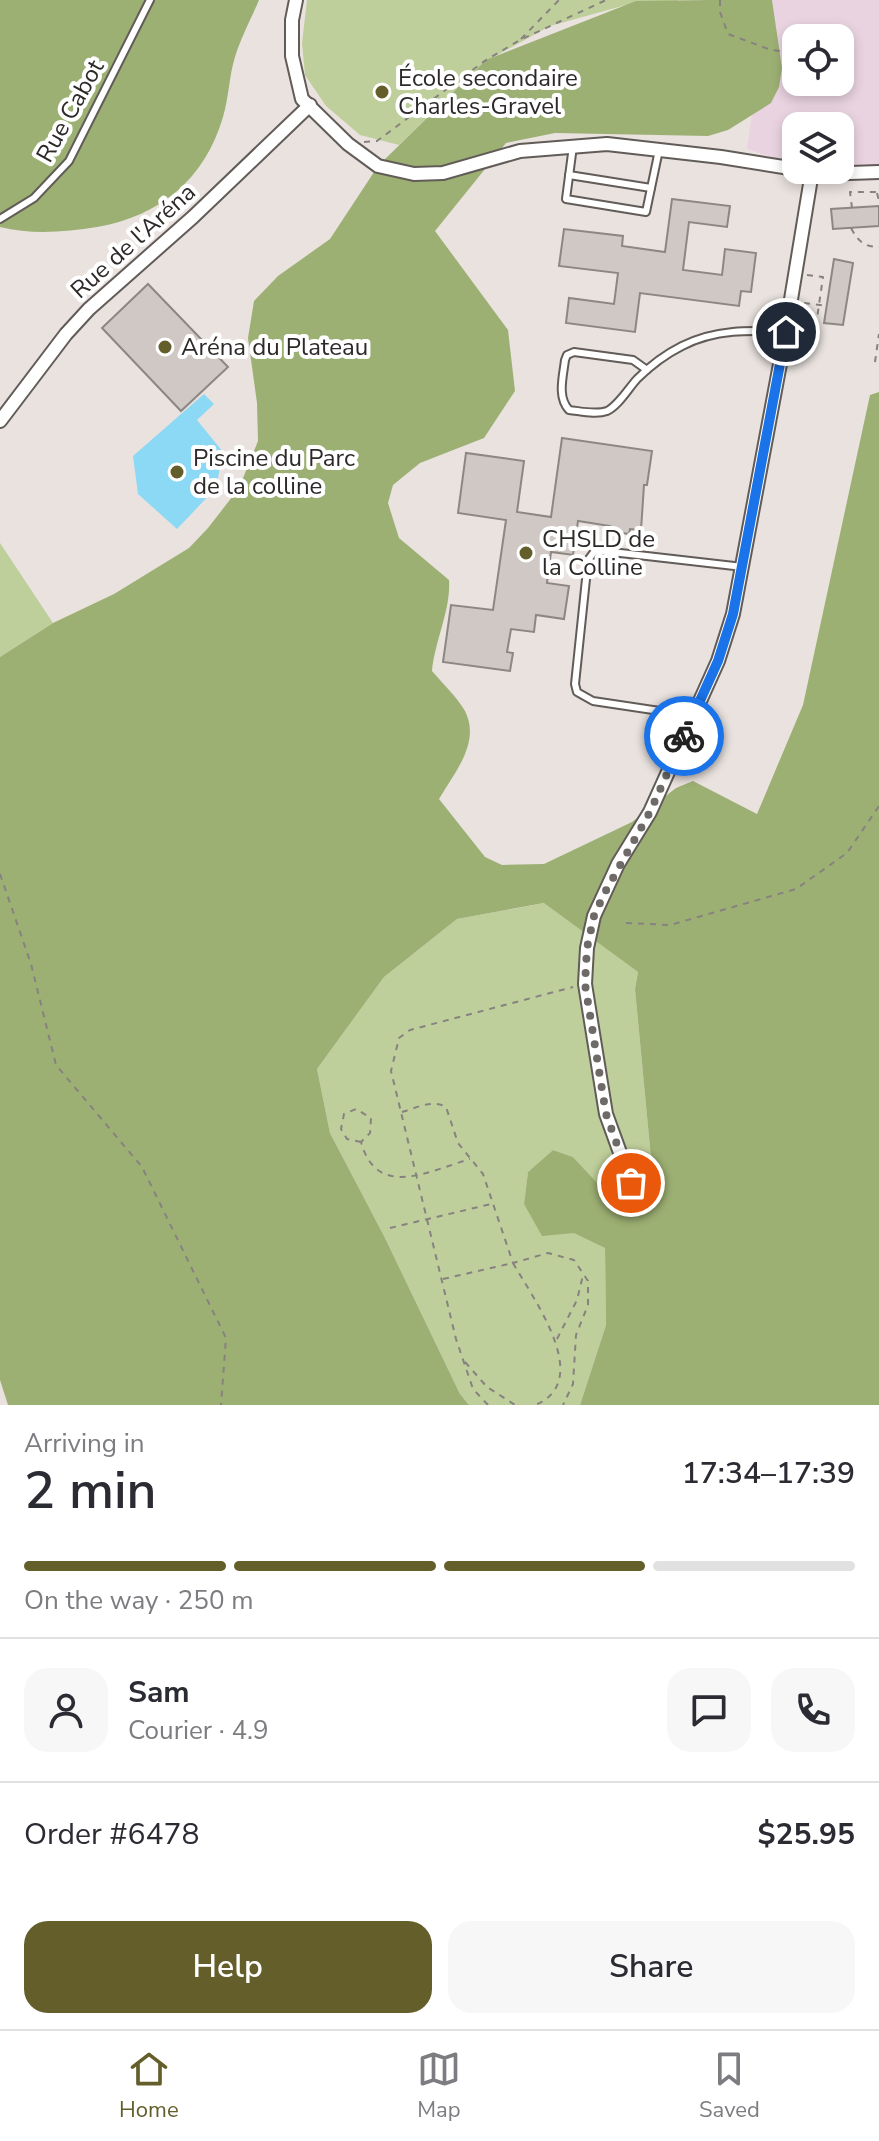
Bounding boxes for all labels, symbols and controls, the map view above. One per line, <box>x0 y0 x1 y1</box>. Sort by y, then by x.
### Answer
map controls <box>782 24 854 184</box>
button: locate <box>782 24 854 96</box>
street label: Rue Cabot <box>29 54 112 168</box>
place label: École secondaire Charles-Gravel <box>398 62 578 122</box>
marker: École secondaire Charles-Gravel <box>373 83 391 101</box>
button: layers <box>782 112 854 184</box>
street label: Rue de l'Aréna <box>64 176 202 306</box>
pin <box>752 298 820 366</box>
icon: home <box>764 310 808 354</box>
place label: Aréna du Plateau <box>181 331 368 363</box>
marker: Aréna du Plateau <box>156 338 174 356</box>
place label: Piscine du Parc de la colline <box>193 442 355 502</box>
marker: Piscine du Parc de la colline <box>168 463 186 481</box>
place label: CHSLD de la Colline <box>542 523 655 583</box>
marker: CHSLD de la Colline <box>517 544 535 562</box>
courier <box>644 696 724 776</box>
icon: bike <box>662 714 706 758</box>
pin <box>597 1149 665 1217</box>
icon: bag <box>609 1161 653 1205</box>
text: Arriving in <box>24 1426 145 1461</box>
text: 17:34–17:39 <box>682 1453 855 1494</box>
text: 2 min <box>24 1455 157 1526</box>
text: On the way · 250 m <box>24 1583 253 1618</box>
button: person <box>24 1668 108 1752</box>
button: chat <box>667 1668 751 1752</box>
button: phone <box>771 1668 855 1752</box>
text: Sam <box>128 1672 190 1713</box>
text: Courier · 4.9 <box>128 1713 269 1748</box>
text: Order #6478 <box>24 1814 199 1855</box>
text: $25.95 <box>758 1814 855 1855</box>
button: Help <box>24 1921 432 2013</box>
button: Share <box>448 1921 855 2013</box>
tab: Home <box>119 2047 179 2125</box>
tab: Map <box>417 2047 461 2125</box>
tab: Saved <box>699 2047 760 2125</box>

